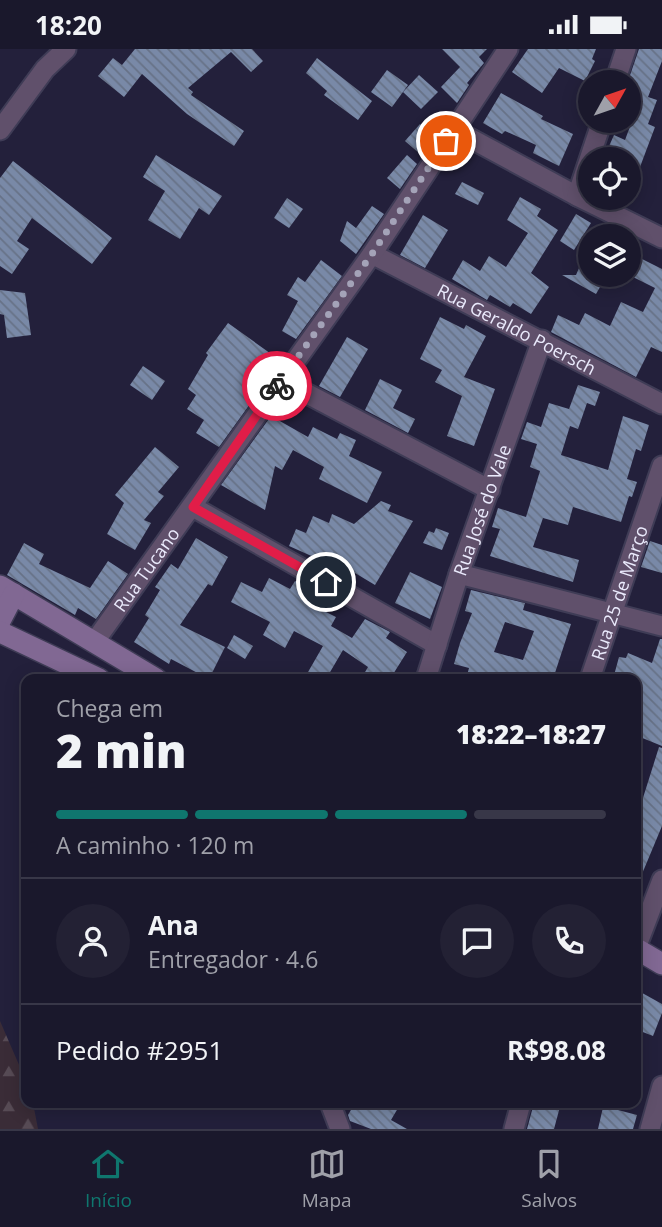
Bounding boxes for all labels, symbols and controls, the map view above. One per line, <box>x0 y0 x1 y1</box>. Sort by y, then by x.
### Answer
text: 18:20 <box>35 7 102 43</box>
north arrow <box>578 70 640 133</box>
map controls <box>578 70 641 287</box>
pin <box>416 111 476 171</box>
icon: bag <box>427 122 465 160</box>
button: locate <box>578 147 641 210</box>
button: layers <box>578 224 641 287</box>
street label: Rua Geraldo Poersch <box>433 278 600 380</box>
courier <box>242 351 312 421</box>
icon: bike <box>258 367 296 405</box>
street label: Rua José do Vale <box>447 441 516 579</box>
street label: Rua Tucano <box>108 522 185 616</box>
street label: Rua 25 de Março <box>585 522 653 663</box>
pin <box>296 552 356 612</box>
icon: home <box>307 563 345 601</box>
text: Chega em <box>56 692 163 724</box>
text: 18:22–18:27 <box>456 716 606 752</box>
text: 2 min <box>56 719 187 781</box>
text: A caminho · 120 m <box>56 829 254 861</box>
button: person <box>56 904 130 978</box>
button: chat <box>440 904 514 978</box>
button: phone <box>532 904 606 978</box>
text: Ana <box>148 907 199 943</box>
text: Entregador · 4.6 <box>148 943 318 975</box>
text: Pedido #2951 <box>56 1032 223 1068</box>
text: R$98.08 <box>507 1032 606 1068</box>
tab: Início <box>85 1145 132 1213</box>
tab: Mapa <box>302 1145 352 1213</box>
tab: Salvos <box>521 1145 577 1213</box>

